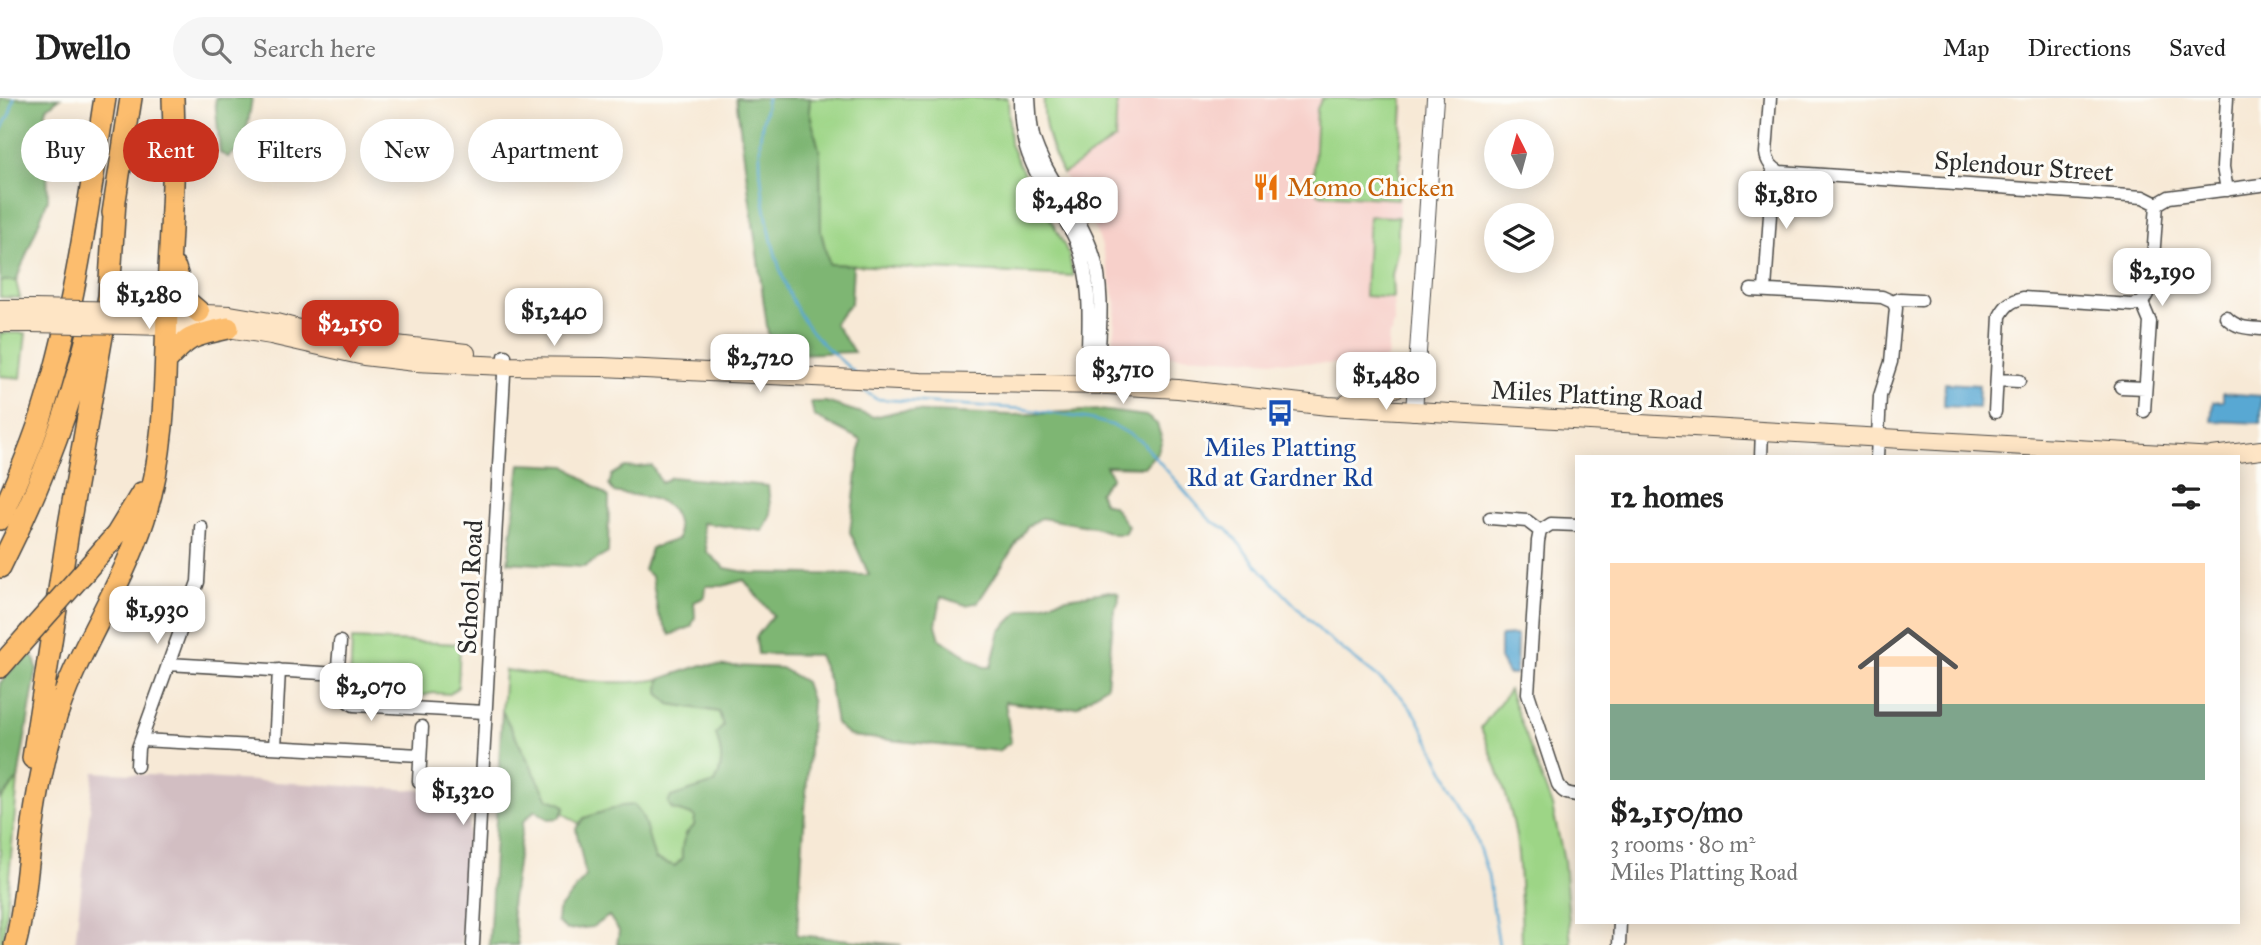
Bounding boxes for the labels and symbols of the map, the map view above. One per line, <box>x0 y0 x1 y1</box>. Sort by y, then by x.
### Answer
north arrow <box>1484 119 1554 189</box>
street label: Splendour Street <box>1933 144 2115 188</box>
place label: Momo Chicken <box>1287 171 1454 203</box>
restaurant icon: Momo Chicken <box>1251 172 1281 202</box>
pin: $1,810 <box>1729 172 1843 231</box>
pin: $2,480 <box>1010 178 1124 237</box>
pin: $2,190 <box>2105 248 2219 308</box>
pin: $1,280 <box>92 272 206 331</box>
pin: $1,240 <box>497 288 611 348</box>
pin: $2,150 <box>293 300 407 360</box>
pin: $2,720 <box>703 334 817 394</box>
pin: $3,710 <box>1066 346 1180 406</box>
pin: $1,480 <box>1329 352 1443 412</box>
street label: Miles Platting Road <box>1490 373 1704 417</box>
bus stop icon: Miles Platting Rd at Gardner Rd <box>1265 398 1295 428</box>
place label: Miles Platting Rd at Gardner Rd <box>1187 431 1373 493</box>
street label: School Road <box>450 519 490 655</box>
pin: $1,930 <box>100 587 214 646</box>
pin: $2,070 <box>314 664 428 723</box>
pin: $1,320 <box>406 768 520 827</box>

